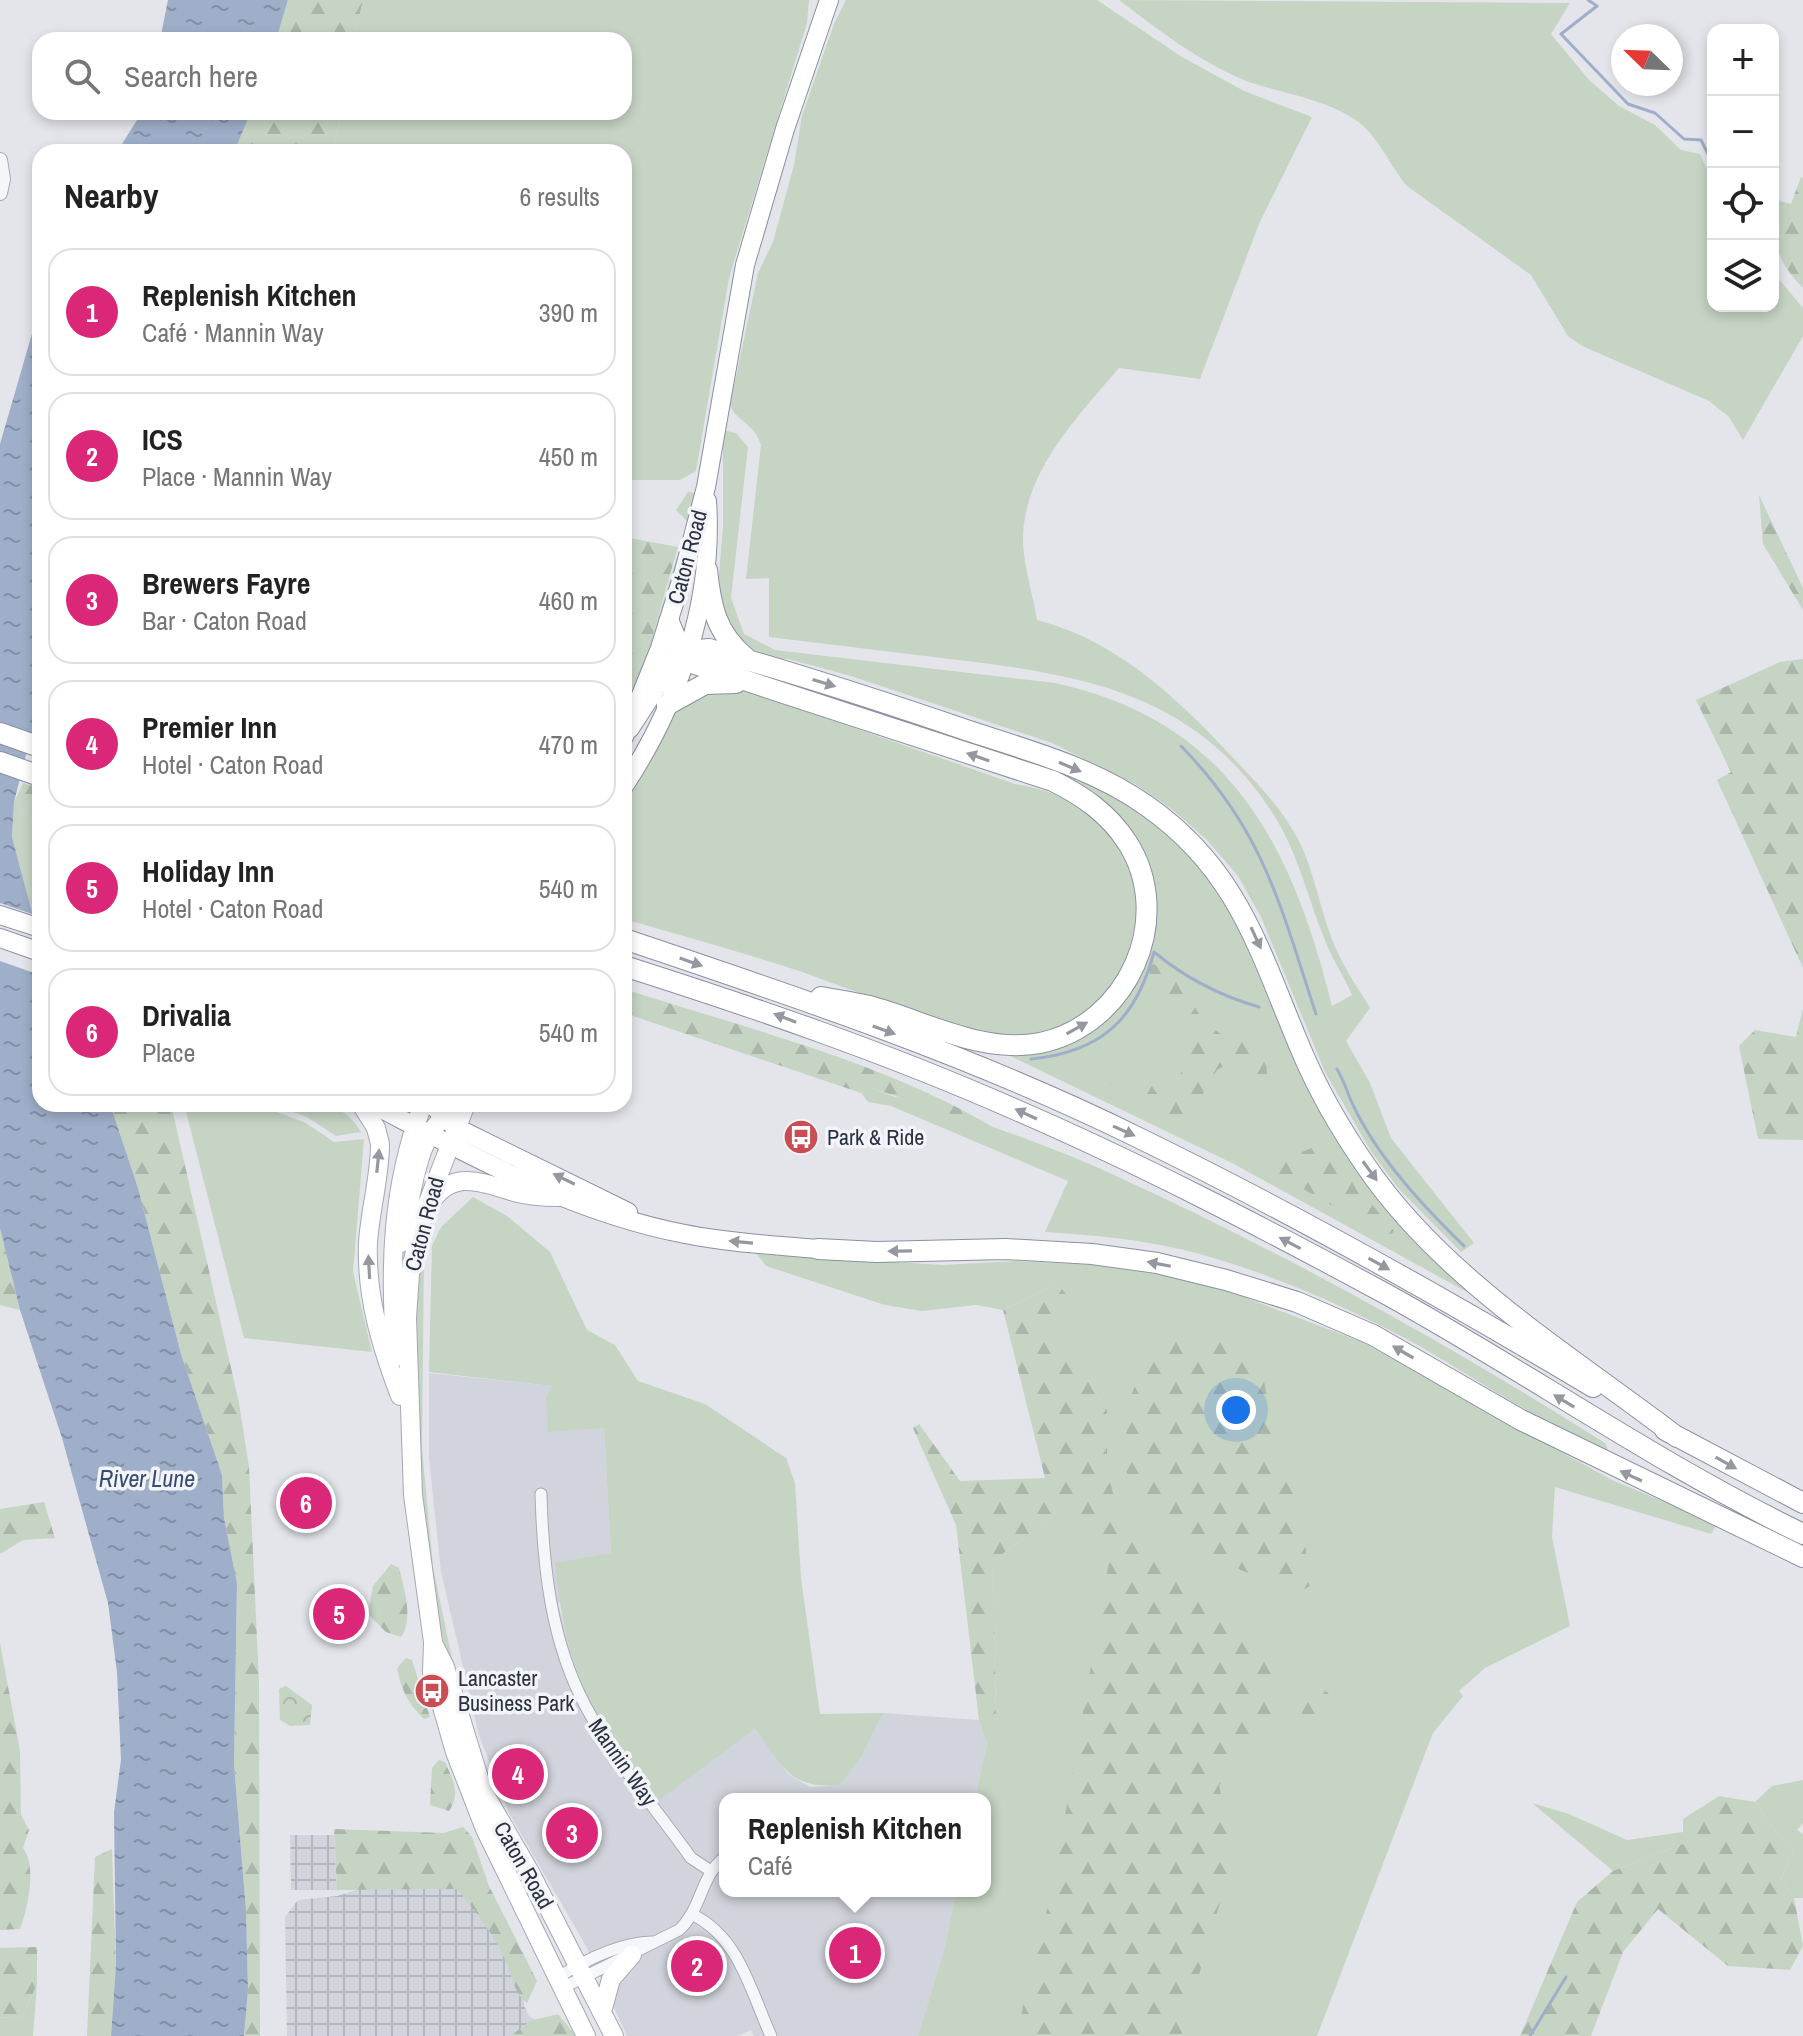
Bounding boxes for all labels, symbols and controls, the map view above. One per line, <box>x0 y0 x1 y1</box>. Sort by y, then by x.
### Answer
north arrow <box>1611 24 1683 96</box>
map controls <box>1707 24 1779 312</box>
button: + <box>1707 24 1779 96</box>
search box <box>32 32 632 120</box>
icon: search <box>60 54 104 98</box>
text: Search here <box>124 56 258 96</box>
button: − <box>1707 96 1779 168</box>
button: locate <box>1707 168 1779 240</box>
text: Nearby <box>64 173 159 219</box>
text: 6 results <box>519 179 600 214</box>
button: layers <box>1707 240 1779 312</box>
text: Replenish Kitchen <box>142 275 357 315</box>
text: 1 <box>86 295 98 330</box>
text: 390 m <box>539 295 598 330</box>
text: Café · Mannin Way <box>142 315 324 350</box>
text: ICS <box>142 419 183 459</box>
text: 2 <box>86 439 98 474</box>
text: 450 m <box>539 439 598 474</box>
text: Place · Mannin Way <box>142 459 332 494</box>
street label: Caton Road <box>660 507 714 607</box>
text: Brewers Fayre <box>142 563 310 603</box>
text: 3 <box>86 583 98 618</box>
text: 460 m <box>539 583 598 618</box>
text: Bar · Caton Road <box>142 603 307 638</box>
one-way arrow <box>812 678 836 690</box>
text: Premier Inn <box>142 707 277 747</box>
text: 4 <box>86 727 98 762</box>
text: 470 m <box>539 727 598 762</box>
text: Hotel · Caton Road <box>142 747 323 782</box>
one-way arrow <box>966 751 990 763</box>
one-way arrow <box>1058 760 1082 773</box>
text: Holiday Inn <box>142 851 275 891</box>
text: 5 <box>86 871 98 906</box>
text: 540 m <box>539 871 598 906</box>
text: Hotel · Caton Road <box>142 891 323 926</box>
one-way arrow <box>1249 927 1263 950</box>
one-way arrow <box>679 956 703 968</box>
text: Drivalia <box>142 995 231 1035</box>
one-way arrow <box>773 1012 797 1025</box>
text: 6 <box>86 1015 98 1050</box>
text: 540 m <box>539 1015 598 1050</box>
one-way arrow <box>1066 1021 1088 1035</box>
one-way arrow <box>872 1025 896 1037</box>
text: Place <box>142 1035 195 1070</box>
one-way arrow <box>1015 1107 1038 1121</box>
bus stop icon: Park & Ride <box>782 1118 820 1156</box>
place label: Park & Ride <box>827 1122 924 1152</box>
one-way arrow <box>1112 1124 1136 1137</box>
one-way arrow <box>372 1148 385 1173</box>
one-way arrow <box>1361 1161 1377 1181</box>
one-way arrow <box>552 1172 576 1186</box>
street label: Caton Road <box>397 1174 451 1274</box>
one-way arrow <box>728 1235 753 1248</box>
one-way arrow <box>1279 1236 1301 1250</box>
one-way arrow <box>887 1245 912 1257</box>
one-way arrow <box>362 1255 375 1280</box>
one-way arrow <box>1147 1257 1172 1270</box>
one-way arrow <box>1368 1257 1390 1271</box>
one-way arrow <box>1391 1345 1414 1359</box>
your location <box>1216 1390 1256 1430</box>
one-way arrow <box>1553 1394 1575 1408</box>
one-way arrow <box>1714 1457 1737 1470</box>
water label: River Lune <box>99 1462 195 1494</box>
one-way arrow <box>1619 1469 1643 1483</box>
pin: 6 <box>280 1473 332 1533</box>
pin: 5 <box>313 1584 365 1644</box>
place label: Lancaster Business Park <box>458 1663 575 1718</box>
bus stop icon: Lancaster Business Park <box>413 1672 451 1710</box>
street label: Mannin Way <box>582 1712 664 1812</box>
pin: 4 <box>492 1744 544 1804</box>
popup <box>719 1793 991 1897</box>
pin: 3 <box>546 1803 598 1863</box>
text: Replenish Kitchen <box>748 1808 962 1848</box>
street label: Caton Road <box>487 1816 561 1914</box>
text: Café <box>748 1848 793 1883</box>
pin: 1 <box>829 1923 881 1983</box>
pin: 2 <box>671 1936 723 1996</box>

